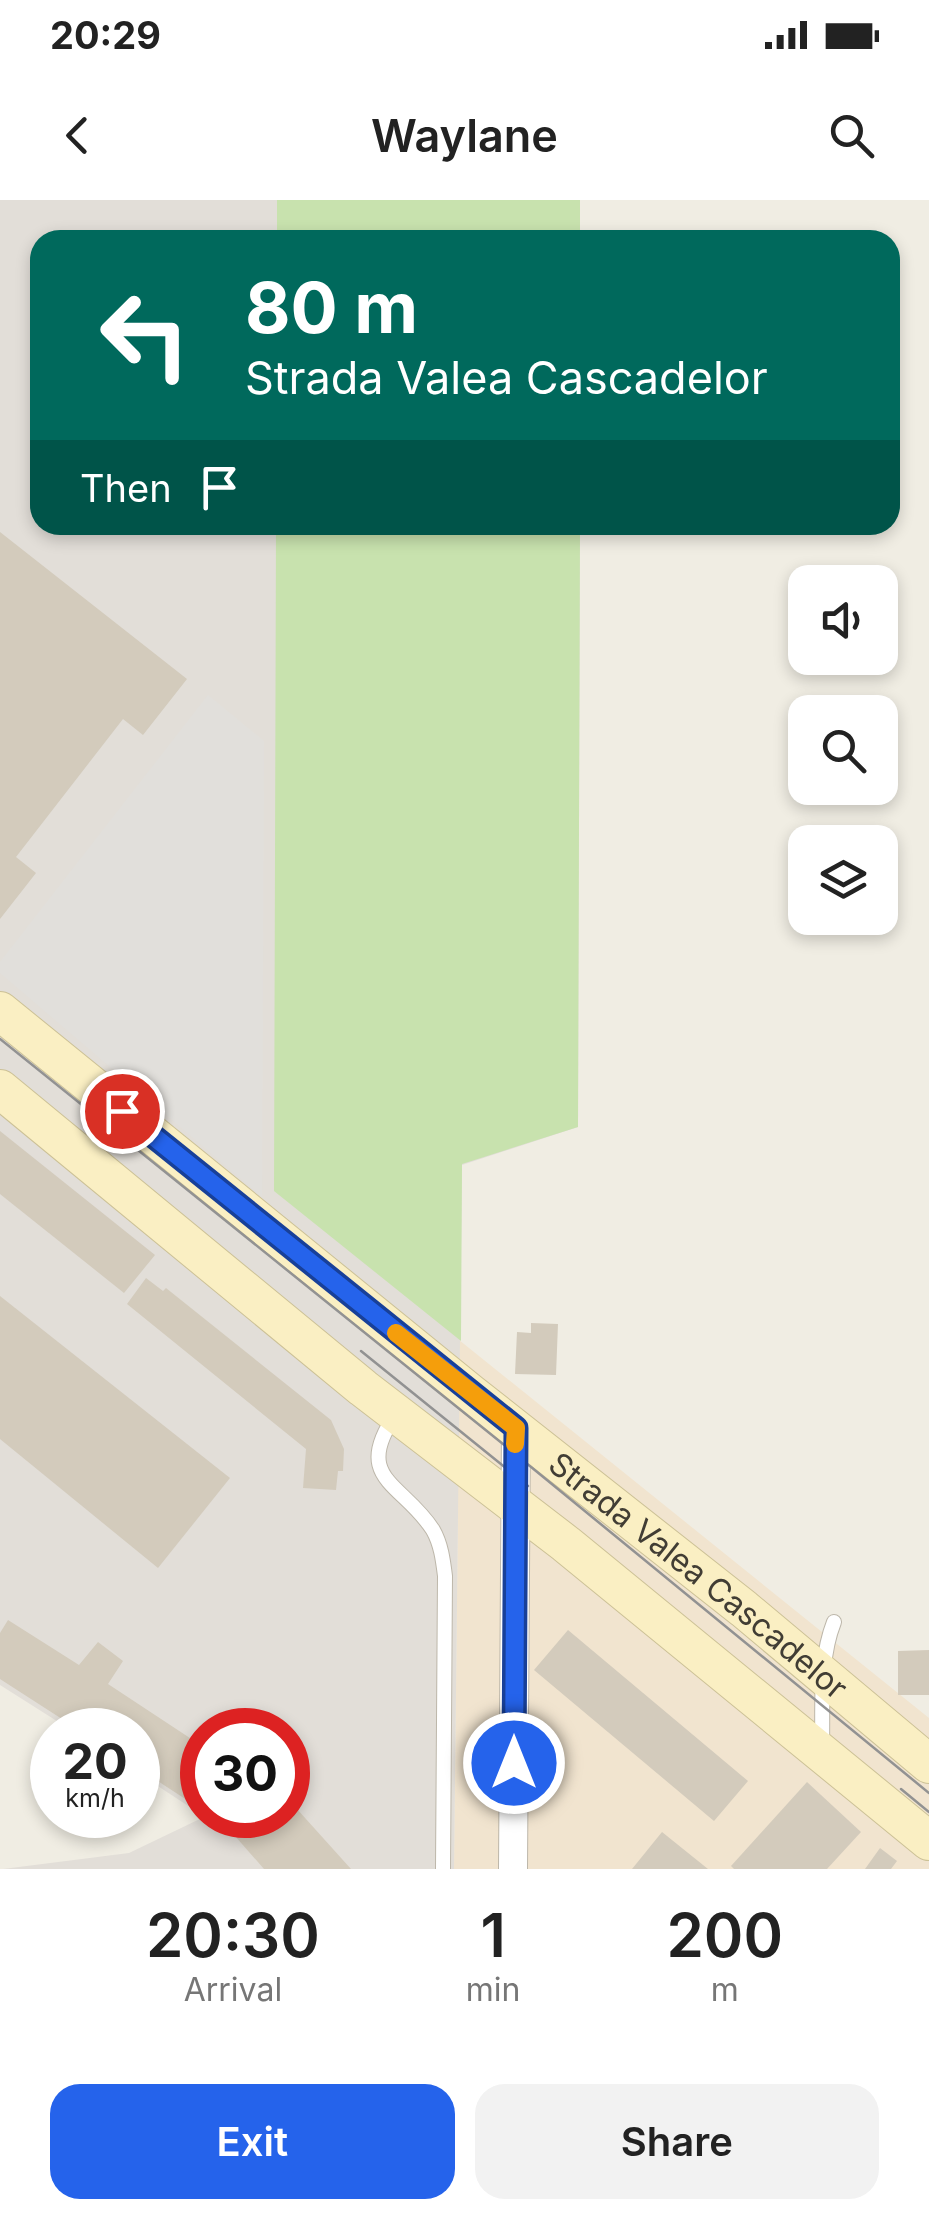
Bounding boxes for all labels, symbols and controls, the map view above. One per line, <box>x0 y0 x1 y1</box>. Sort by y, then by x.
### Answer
text: 20:29 <box>50 12 161 58</box>
icon: back <box>50 108 105 163</box>
text: Waylane <box>371 108 558 163</box>
icon: search <box>824 108 879 163</box>
text: 80 m <box>245 265 418 350</box>
icon: left <box>80 270 210 400</box>
text: Strada Valea Cascadelor <box>245 350 768 405</box>
icon: arrive <box>192 460 247 515</box>
text: Then <box>80 465 172 511</box>
map controls <box>788 565 898 935</box>
button: sound <box>788 565 898 675</box>
button: search <box>788 695 898 805</box>
button: layers <box>788 825 898 935</box>
pin <box>80 1069 165 1154</box>
icon: arrive <box>95 1084 150 1139</box>
street label: Strada Valea Cascadelor <box>542 1444 856 1707</box>
speed limit sign: 30 <box>180 1708 310 1838</box>
position arrow <box>462 1711 566 1815</box>
text: 20 <box>62 1731 128 1791</box>
text: km/h <box>65 1783 125 1813</box>
text: 20:30 <box>146 1899 320 1971</box>
text: 1 <box>480 1899 506 1971</box>
text: 200 <box>666 1899 783 1971</box>
text: Arrival <box>184 1970 282 2009</box>
text: min <box>466 1970 520 2009</box>
text: m <box>711 1970 739 2009</box>
button: Exit <box>50 2084 455 2199</box>
button: Share <box>475 2084 879 2199</box>

